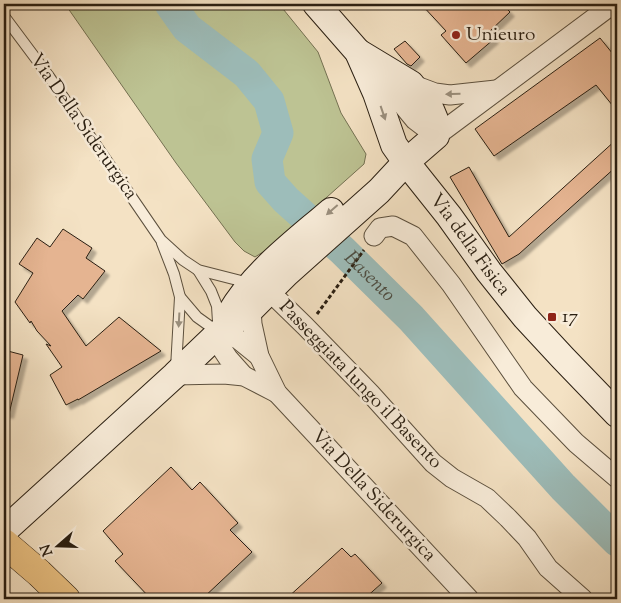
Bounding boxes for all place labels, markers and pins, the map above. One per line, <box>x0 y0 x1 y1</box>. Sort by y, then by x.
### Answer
place label: Unieuro <box>466 22 535 49</box>
marker: Unieuro <box>450 29 462 41</box>
place label: 17 <box>562 304 578 331</box>
marker: 17 <box>546 311 558 323</box>

